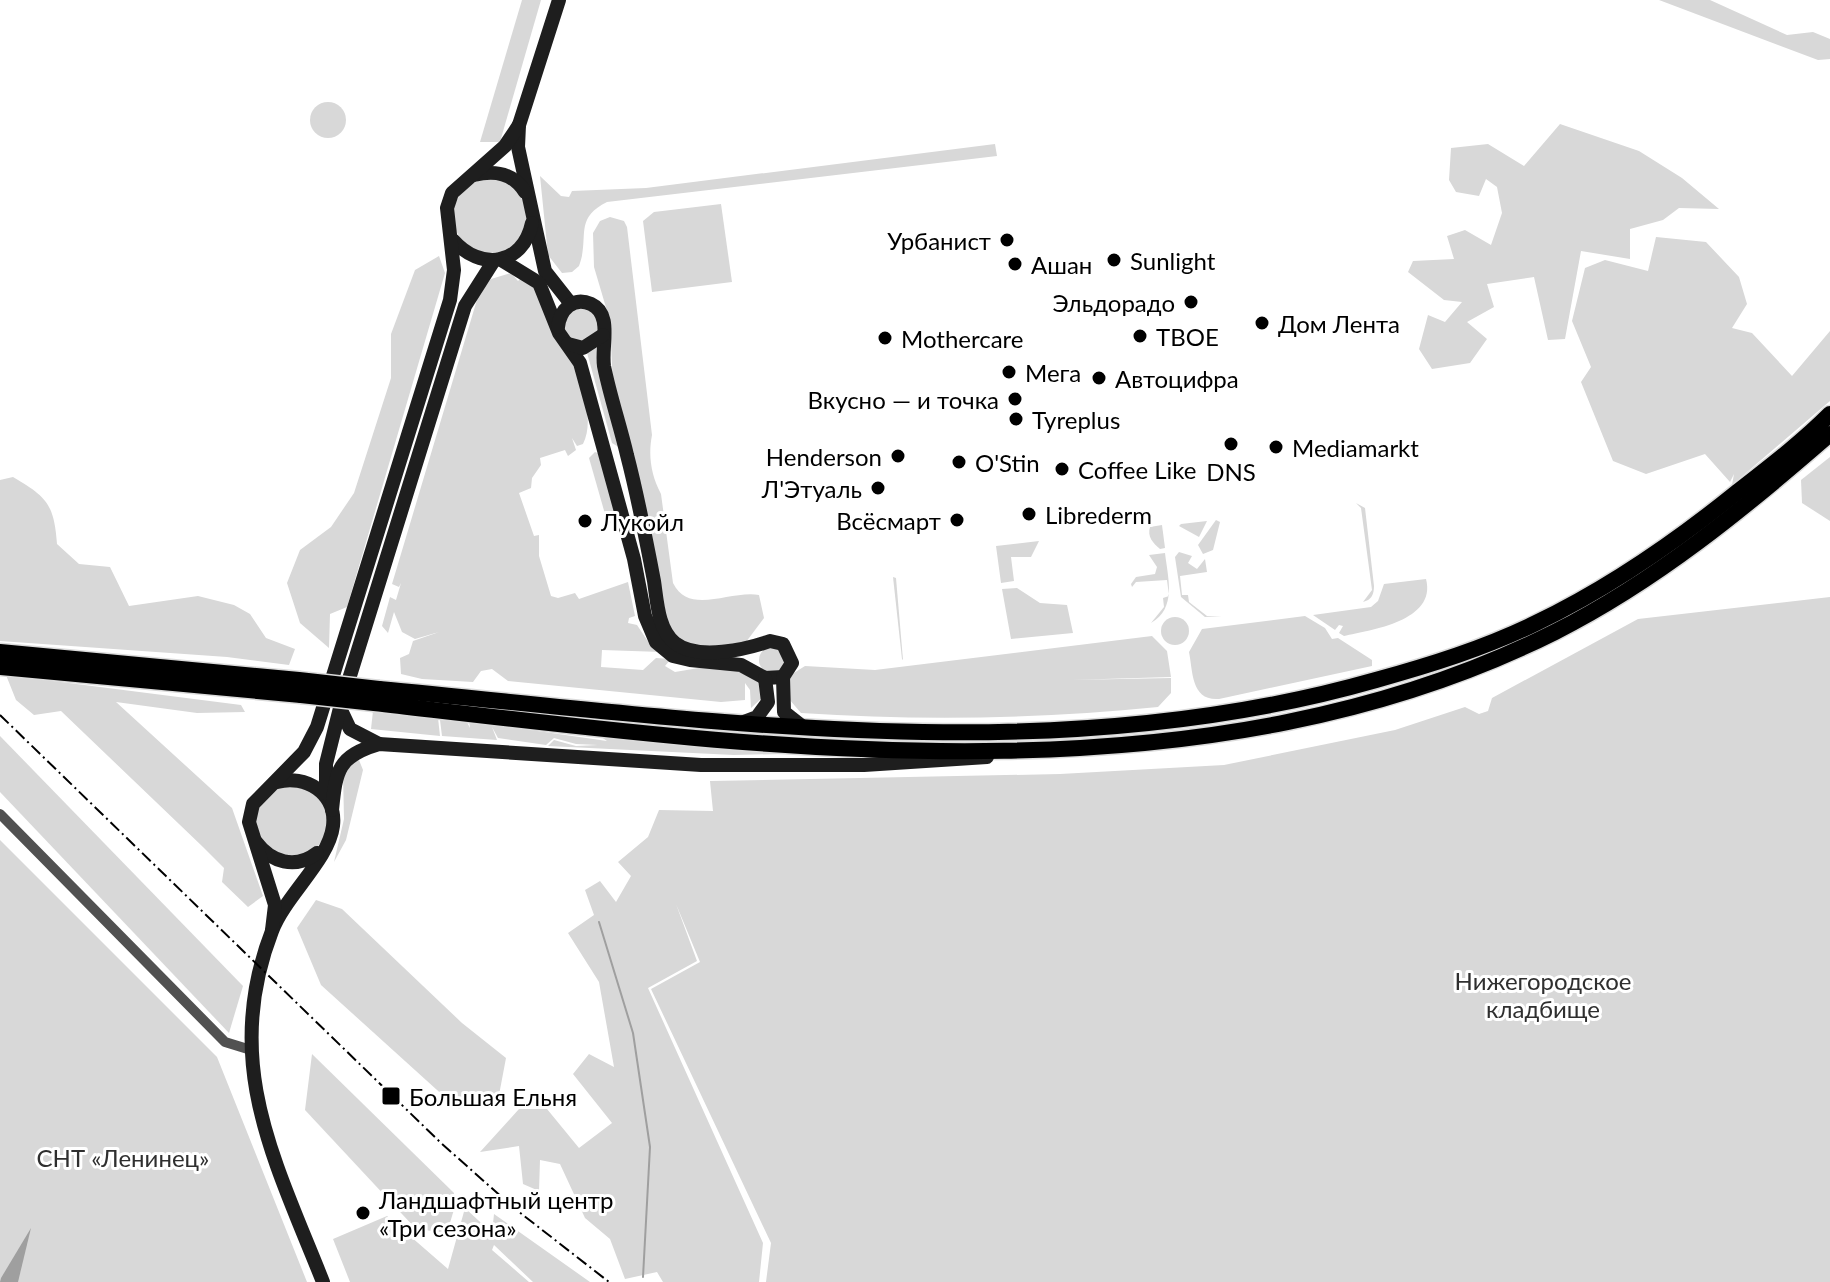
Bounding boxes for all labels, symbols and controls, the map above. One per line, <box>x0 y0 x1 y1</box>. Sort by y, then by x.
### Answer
place label: Урбанист <box>887 226 991 255</box>
marker: Урбанист <box>998 231 1016 249</box>
place label: Sunlight <box>1130 246 1216 275</box>
place label: Ашан <box>1031 250 1092 279</box>
marker: Sunlight <box>1105 251 1123 269</box>
marker: Ашан <box>1006 255 1024 273</box>
place label: Эльдорадо <box>1052 288 1175 317</box>
marker: Эльдорадо <box>1182 293 1200 311</box>
place label: Дом Лента <box>1278 309 1400 338</box>
marker: Дом Лента <box>1253 314 1271 332</box>
place label: ТВОЕ <box>1156 322 1219 351</box>
place label: Mothercare <box>901 324 1024 353</box>
marker: ТВОЕ <box>1131 327 1149 345</box>
marker: Mothercare <box>876 329 894 347</box>
place label: Мега <box>1025 358 1081 387</box>
marker: Мега <box>1000 363 1018 381</box>
place label: Автоцифра <box>1115 364 1239 393</box>
marker: Автоцифра <box>1090 369 1108 387</box>
place label: Вкусно — и точка <box>807 385 999 414</box>
marker: Вкусно — и точка <box>1006 390 1024 408</box>
place label: Tyreplus <box>1032 405 1120 434</box>
marker: Tyreplus <box>1007 410 1025 428</box>
place label: Mediamarkt <box>1292 433 1419 462</box>
marker: DNS <box>1222 435 1240 453</box>
marker: Mediamarkt <box>1267 438 1285 456</box>
place label: Henderson <box>766 442 882 471</box>
marker: Henderson <box>889 447 907 465</box>
place label: O'Stin <box>975 448 1040 477</box>
marker: O'Stin <box>950 453 968 471</box>
place label: Coffee Like <box>1078 455 1196 484</box>
place label: DNS <box>1206 457 1256 486</box>
marker: Coffee Like <box>1053 460 1071 478</box>
place label: Л'Этуаль <box>761 474 862 503</box>
marker: Л'Этуаль <box>869 479 887 497</box>
place label: Librederm <box>1045 500 1152 529</box>
marker: Librederm <box>1020 505 1038 523</box>
place label: Всёсмарт <box>836 506 941 535</box>
place label: Лукойл <box>600 507 684 536</box>
marker: Всёсмарт <box>948 511 966 529</box>
marker: Лукойл <box>576 512 594 530</box>
park label: Нижегородское кладбище <box>1455 966 1631 1023</box>
place label: Большая Ельня <box>409 1082 577 1111</box>
marker: Большая Ельня <box>380 1085 402 1107</box>
park label: СНТ «Ленинец» <box>37 1143 209 1172</box>
place label: Ландшафтный центр «Три сезона» <box>378 1185 613 1242</box>
marker: Ландшафтный центр «Три сезона» <box>354 1204 372 1222</box>

